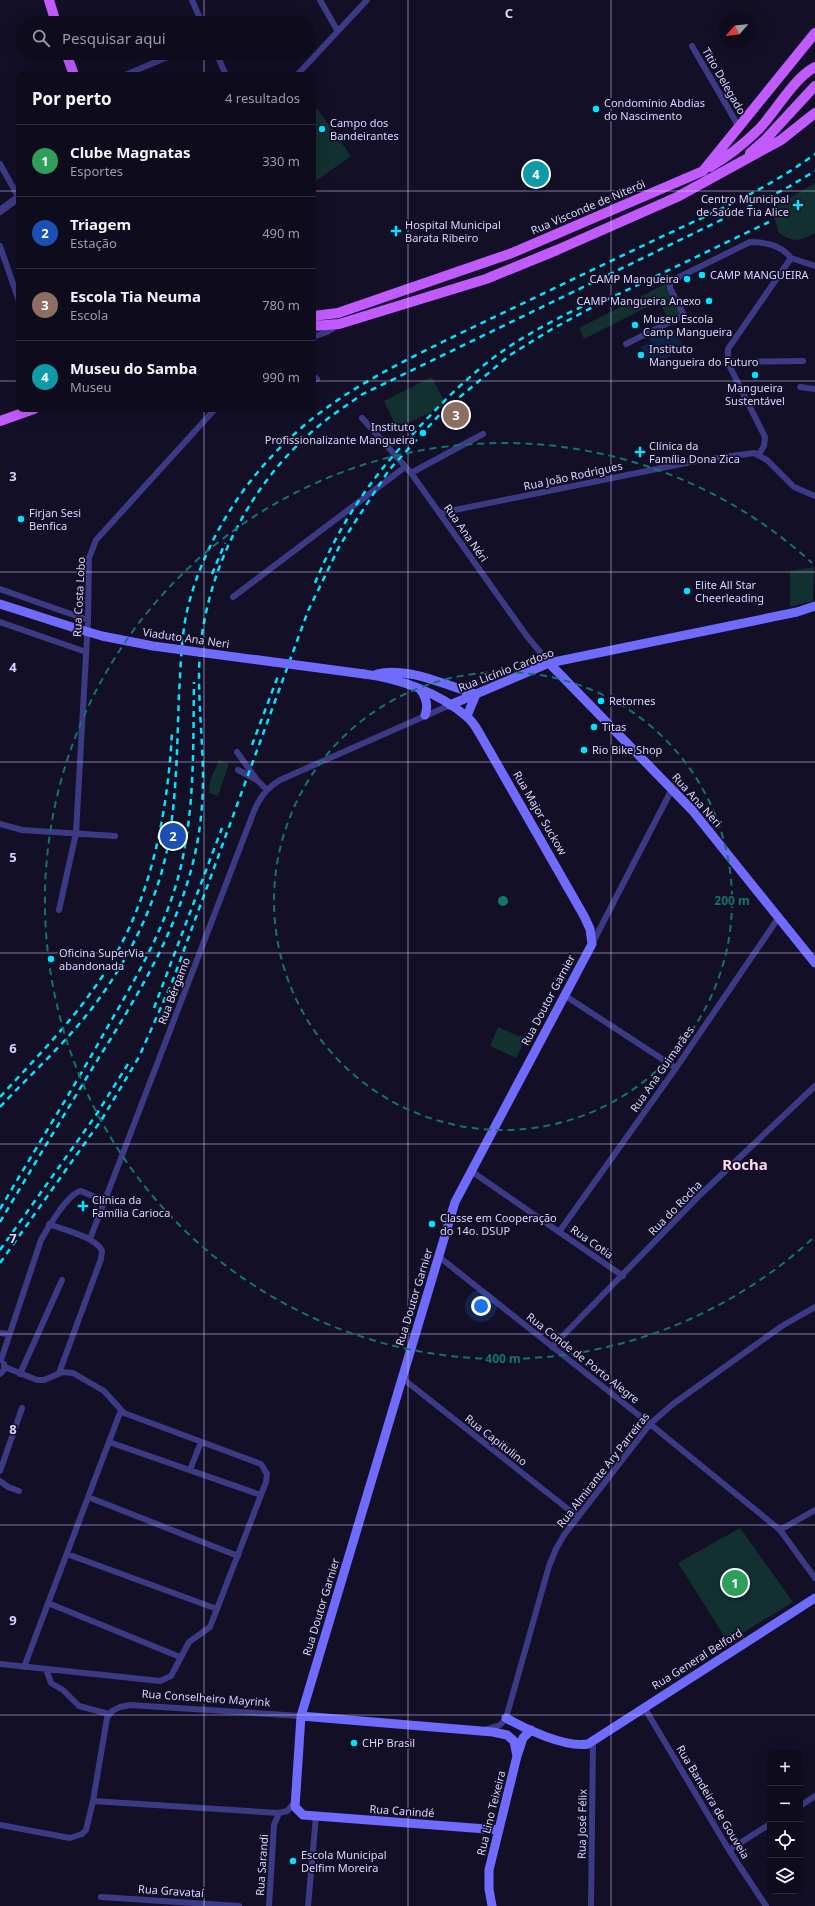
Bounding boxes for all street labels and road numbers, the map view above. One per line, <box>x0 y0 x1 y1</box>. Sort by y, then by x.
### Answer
street label: Titio Delegado <box>699 45 750 117</box>
street label: Rua Visconde de Niterói <box>528 176 647 237</box>
street label: Rua João Rodrigues <box>522 458 624 493</box>
street label: Rua Ana Néri <box>441 501 492 565</box>
street label: Rua Costa Lobo <box>69 556 88 638</box>
street label: Viaduto Ana Neri <box>142 624 230 651</box>
street label: Rua Licínio Cardoso <box>456 644 556 695</box>
street label: Rua Major Suckow <box>510 768 571 858</box>
street label: Rua Ana Neri <box>669 770 726 830</box>
street label: Rua Doutor Garnier <box>517 951 578 1048</box>
street label: Rua Bérgamo <box>154 955 193 1026</box>
street label: Rua Ana Guimarães <box>626 1023 697 1115</box>
street label: Rua do Rocha <box>645 1177 705 1238</box>
street label: Rua Cotia <box>568 1221 617 1262</box>
street label: Rua Doutor Garnier <box>392 1246 436 1347</box>
street label: Rua Conde de Porto Alegre <box>524 1309 643 1406</box>
street label: Rua Almirante Ary Parreiras <box>553 1409 652 1530</box>
street label: Rua Capitulino <box>462 1411 531 1469</box>
street label: Rua Doutor Garnier <box>299 1556 343 1657</box>
street label: Rua General Belford <box>649 1625 745 1692</box>
street label: Rua Conselheiro Mayrink <box>141 1686 271 1709</box>
street label: Rua Bandeira de Gouveia <box>674 1742 753 1861</box>
street label: Rua Lino Teixeira <box>473 1769 508 1857</box>
street label: Rua José Félix <box>573 1789 590 1859</box>
street label: Rua Canindé <box>369 1801 435 1820</box>
street label: Rua Sarandi <box>252 1834 271 1896</box>
street label: Rua Gravataí <box>138 1881 206 1900</box>

